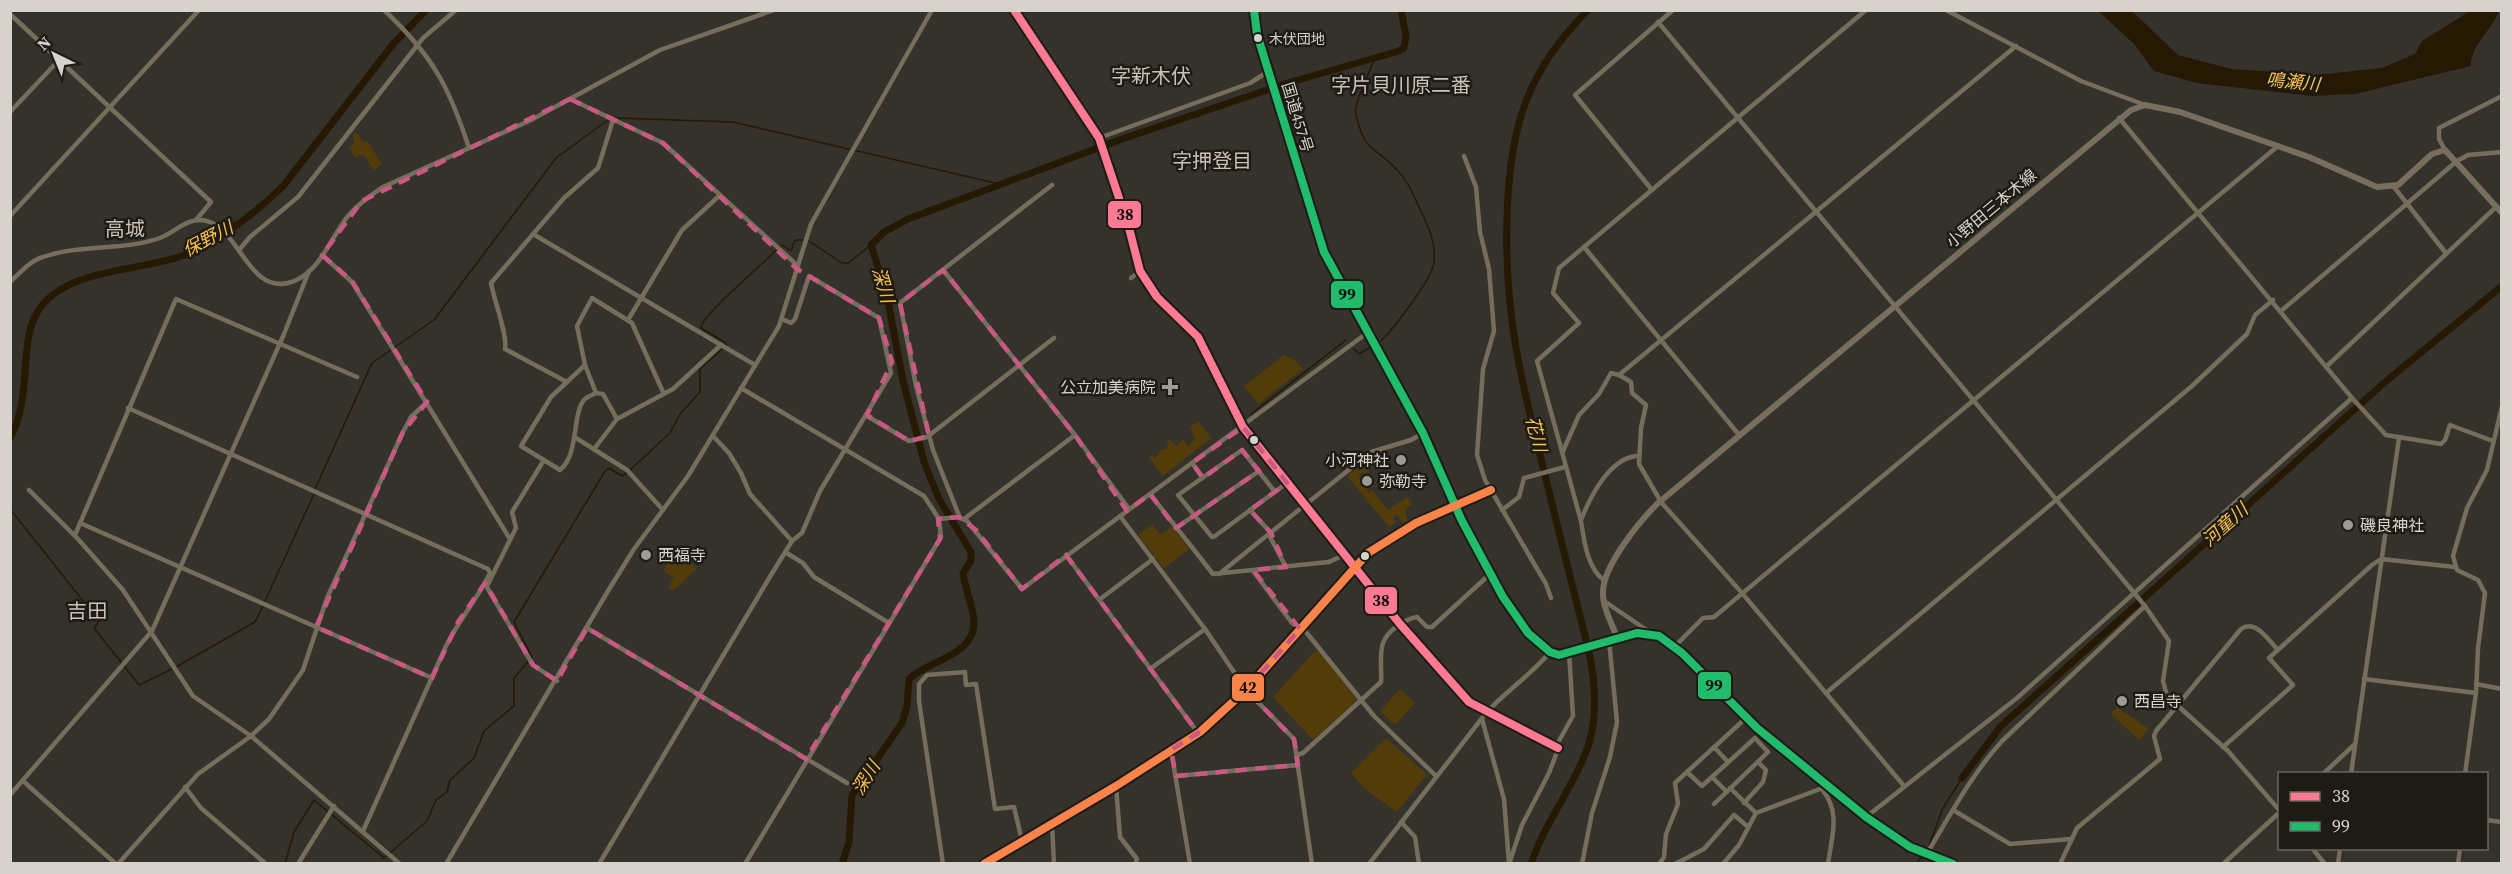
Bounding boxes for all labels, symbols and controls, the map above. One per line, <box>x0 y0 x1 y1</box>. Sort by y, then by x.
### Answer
north arrow <box>24 24 84 84</box>
place label: 木伏団地 <box>1269 29 1325 49</box>
text: N <box>32 31 56 55</box>
marker: 木伏団地 <box>1252 32 1264 44</box>
district label: 字新木伏 <box>1111 62 1191 90</box>
water label: 鳴瀬川 <box>2265 66 2323 97</box>
district label: 字片貝川原二番 <box>1331 71 1471 99</box>
street label: 国道457号 <box>1277 79 1319 155</box>
district label: 字押登目 <box>1172 147 1252 175</box>
street label: 小野田三本木線 <box>1941 164 2041 252</box>
line badge: 38 <box>1107 200 1142 229</box>
text: 38 <box>1116 203 1134 225</box>
water label: 保野川 <box>178 214 239 262</box>
district label: 高城 <box>105 215 145 243</box>
water label: 深川 <box>867 264 901 308</box>
line badge: 99 <box>1330 280 1364 309</box>
text: 99 <box>1338 283 1356 305</box>
place label: 公立加美病院 <box>1060 376 1156 398</box>
marker: 公立加美病院 <box>1161 378 1179 396</box>
water label: 花川 <box>1520 413 1553 456</box>
unlabelled marker <box>1248 434 1260 446</box>
place label: 小河神社 <box>1325 449 1389 471</box>
marker: 小河神社 <box>1394 453 1408 467</box>
place label: 弥勒寺 <box>1379 470 1427 492</box>
marker: 弥勒寺 <box>1360 474 1374 488</box>
water label: 河童川 <box>2196 496 2255 552</box>
place label: 磯良神社 <box>2360 514 2424 536</box>
marker: 磯良神社 <box>2341 518 2355 532</box>
place label: 西福寺 <box>658 544 706 566</box>
marker: 西福寺 <box>639 548 653 562</box>
unlabelled marker <box>1359 550 1371 562</box>
line badge: 38 <box>1364 586 1398 615</box>
text: 38 <box>1372 589 1390 611</box>
district label: 吉田 <box>67 597 107 625</box>
line badge: 99 <box>1697 671 1732 700</box>
line badge: 42 <box>1231 673 1265 702</box>
text: 99 <box>1705 674 1723 696</box>
text: 42 <box>1239 676 1257 698</box>
place label: 西昌寺 <box>2134 690 2182 712</box>
marker: 西昌寺 <box>2115 694 2129 708</box>
water label: 深川 <box>845 754 887 800</box>
legend <box>2278 772 2488 850</box>
text: 38 <box>2332 783 2350 808</box>
text: 99 <box>2332 813 2350 838</box>

